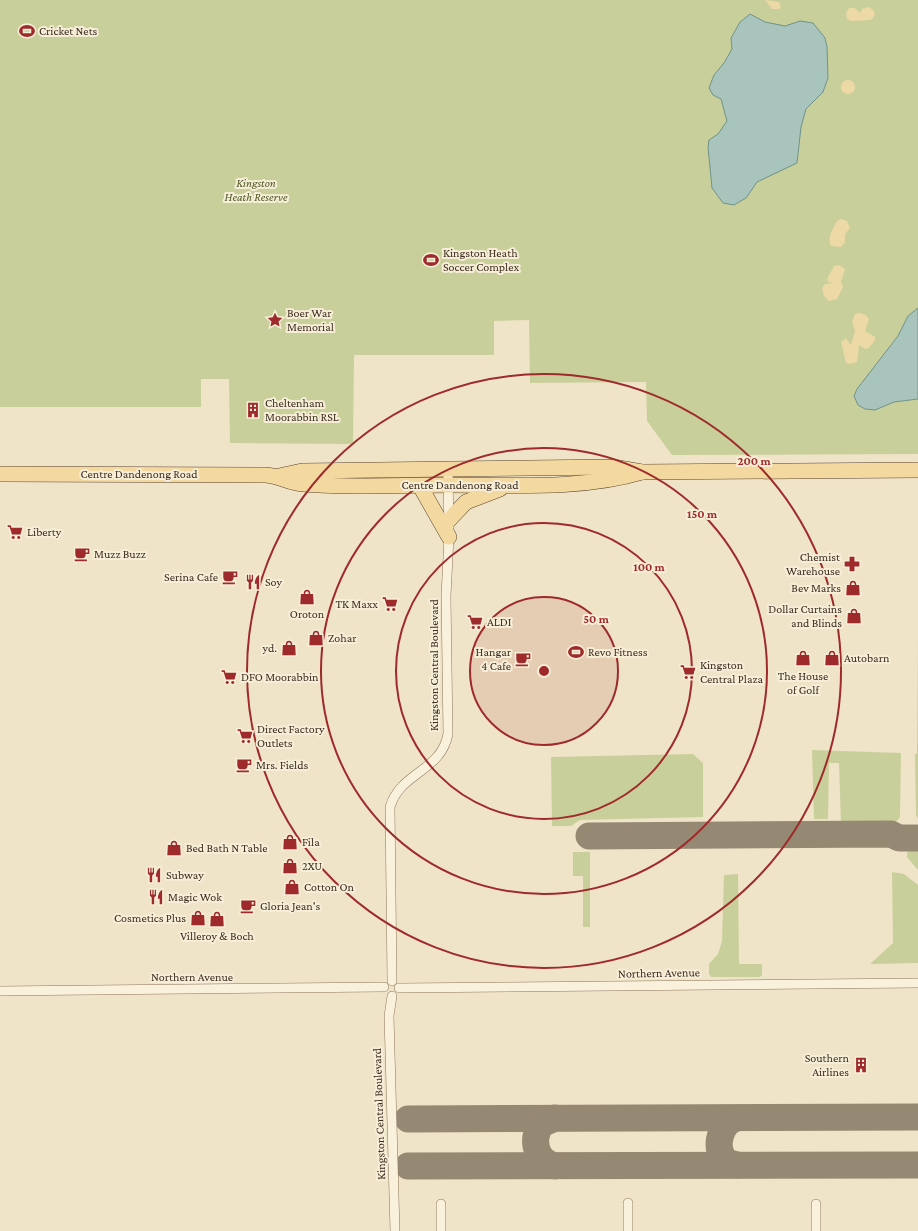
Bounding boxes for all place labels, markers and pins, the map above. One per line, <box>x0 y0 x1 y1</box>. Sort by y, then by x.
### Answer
sports icon: Cricket Nets <box>18 22 36 40</box>
place label: Cricket Nets <box>39 24 97 38</box>
place label: Kingston Heath Soccer Complex <box>443 246 519 274</box>
sports icon: Kingston Heath Soccer Complex <box>422 251 440 269</box>
place label: Boer War Memorial <box>287 306 334 334</box>
place icon: Boer War Memorial <box>266 311 284 329</box>
place label: Cheltenham Moorabbin RSL <box>265 396 339 424</box>
building icon: Cheltenham Moorabbin RSL <box>244 401 262 419</box>
supermarket icon: Liberty <box>6 523 24 541</box>
place label: Liberty <box>27 525 62 539</box>
cafe icon: Muzz Buzz <box>73 545 91 563</box>
place label: Muzz Buzz <box>94 547 146 561</box>
place label: Chemist Warehouse <box>786 550 841 578</box>
pharmacy icon: Chemist Warehouse <box>843 555 861 573</box>
cafe icon: Serina Cafe <box>221 568 239 586</box>
place label: Serina Cafe <box>164 570 218 584</box>
restaurant icon: Soy <box>244 573 262 591</box>
place label: Soy <box>265 575 283 589</box>
shop icon: Bev Marks <box>844 579 862 597</box>
place label: Bev Marks <box>791 581 841 595</box>
shop icon: Oroton <box>298 588 316 606</box>
supermarket icon: TK Maxx <box>381 595 399 613</box>
place label: TK Maxx <box>336 597 378 611</box>
place label: Dollar Curtains and Blinds <box>768 602 842 630</box>
place label: Oroton <box>290 607 325 621</box>
shop icon: Dollar Curtains and Blinds <box>845 607 863 625</box>
supermarket icon: ALDI <box>466 613 484 631</box>
place label: ALDI <box>487 615 512 629</box>
shop icon: Zohar <box>307 629 325 647</box>
place label: Zohar <box>328 631 357 645</box>
shop icon: yd. <box>280 639 298 657</box>
place label: yd. <box>262 641 277 655</box>
sports icon: Revo Fitness <box>567 643 585 661</box>
place label: Hangar 4 Cafe <box>476 645 512 673</box>
place label: Revo Fitness <box>588 645 648 659</box>
shop icon: The House of Golf <box>794 649 812 667</box>
shop icon: Autobarn <box>823 649 841 667</box>
cafe icon: Hangar 4 Cafe <box>514 650 532 668</box>
place label: Autobarn <box>844 651 890 665</box>
place label: Kingston Central Plaza <box>700 658 764 686</box>
supermarket icon: Kingston Central Plaza <box>679 663 697 681</box>
centre of rings <box>537 664 551 678</box>
supermarket icon: DFO Moorabbin <box>220 668 238 686</box>
place label: The House of Golf <box>778 669 828 697</box>
place label: DFO Moorabbin <box>241 670 319 684</box>
place label: Direct Factory Outlets <box>257 722 325 750</box>
supermarket icon: Direct Factory Outlets <box>236 727 254 745</box>
cafe icon: Mrs. Fields <box>235 756 253 774</box>
place label: Mrs. Fields <box>256 758 309 772</box>
shop icon: Fila <box>281 833 299 851</box>
place label: Fila <box>302 835 320 849</box>
shop icon: Bed Bath N Table <box>165 839 183 857</box>
place label: Bed Bath N Table <box>186 841 268 855</box>
shop icon: 2XU <box>281 857 299 875</box>
place label: 2XU <box>302 859 322 873</box>
restaurant icon: Subway <box>145 866 163 884</box>
place label: Subway <box>166 868 204 882</box>
shop icon: Cotton On <box>283 878 301 896</box>
place label: Cotton On <box>304 880 355 894</box>
restaurant icon: Magic Wok <box>147 888 165 906</box>
place label: Magic Wok <box>168 890 222 904</box>
cafe icon: Gloria Jean's <box>239 897 257 915</box>
place label: Gloria Jean's <box>260 899 320 913</box>
shop icon: Cosmetics Plus <box>189 909 207 927</box>
shop icon: Villeroy & Boch <box>208 910 226 928</box>
place label: Cosmetics Plus <box>114 911 186 925</box>
place label: Villeroy & Boch <box>180 929 254 943</box>
place label: Southern Airlines <box>805 1051 850 1079</box>
building icon: Southern Airlines <box>852 1056 870 1074</box>

